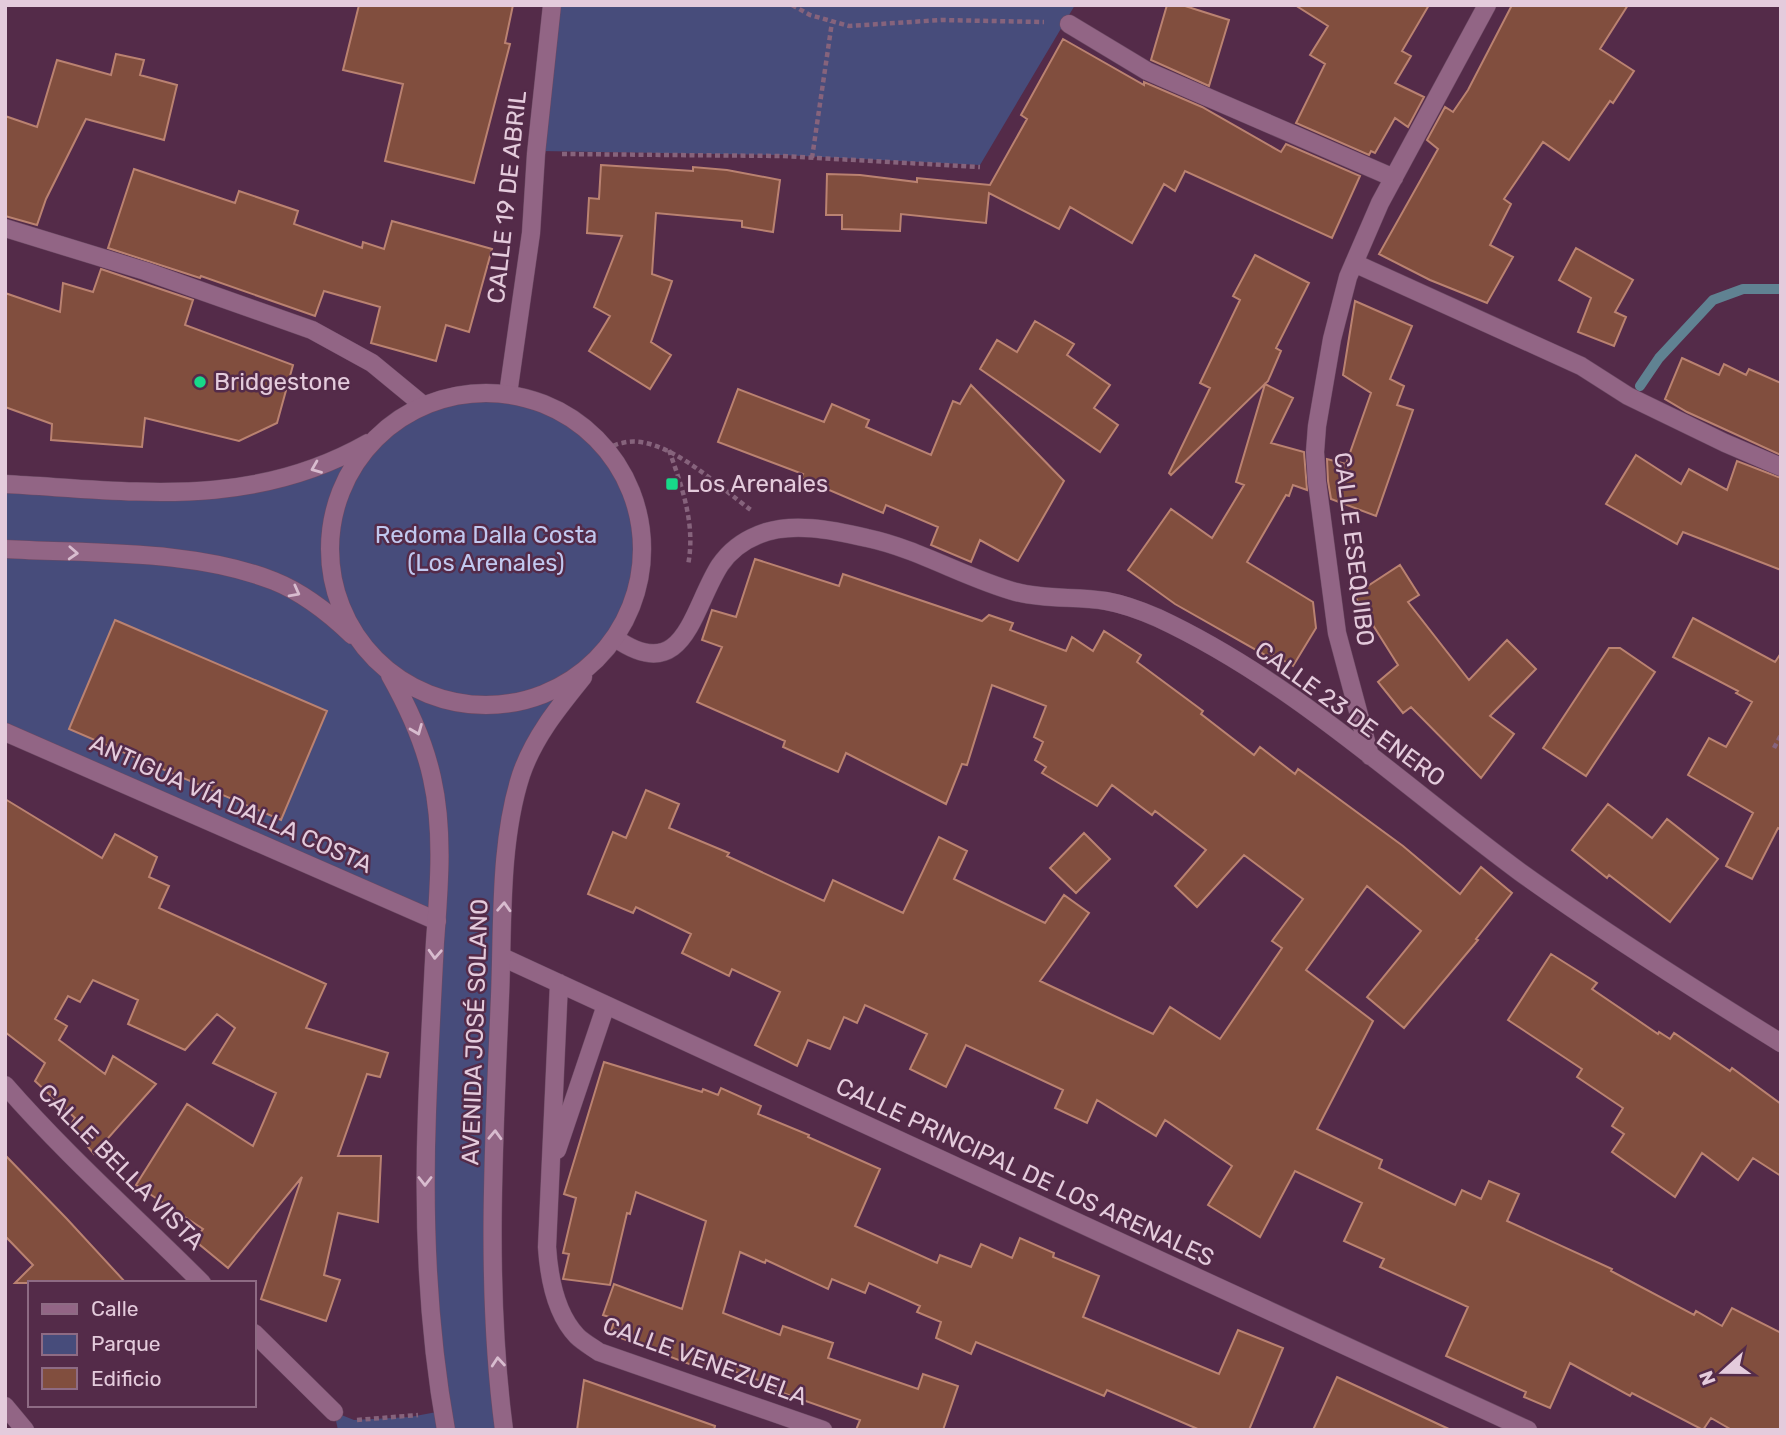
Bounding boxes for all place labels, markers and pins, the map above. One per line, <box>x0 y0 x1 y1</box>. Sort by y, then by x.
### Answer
place label: Bridgestone <box>214 368 350 396</box>
marker: Bridgestone <box>192 374 208 390</box>
place label: Los Arenales <box>686 470 828 498</box>
marker: Los Arenales <box>664 476 680 492</box>

